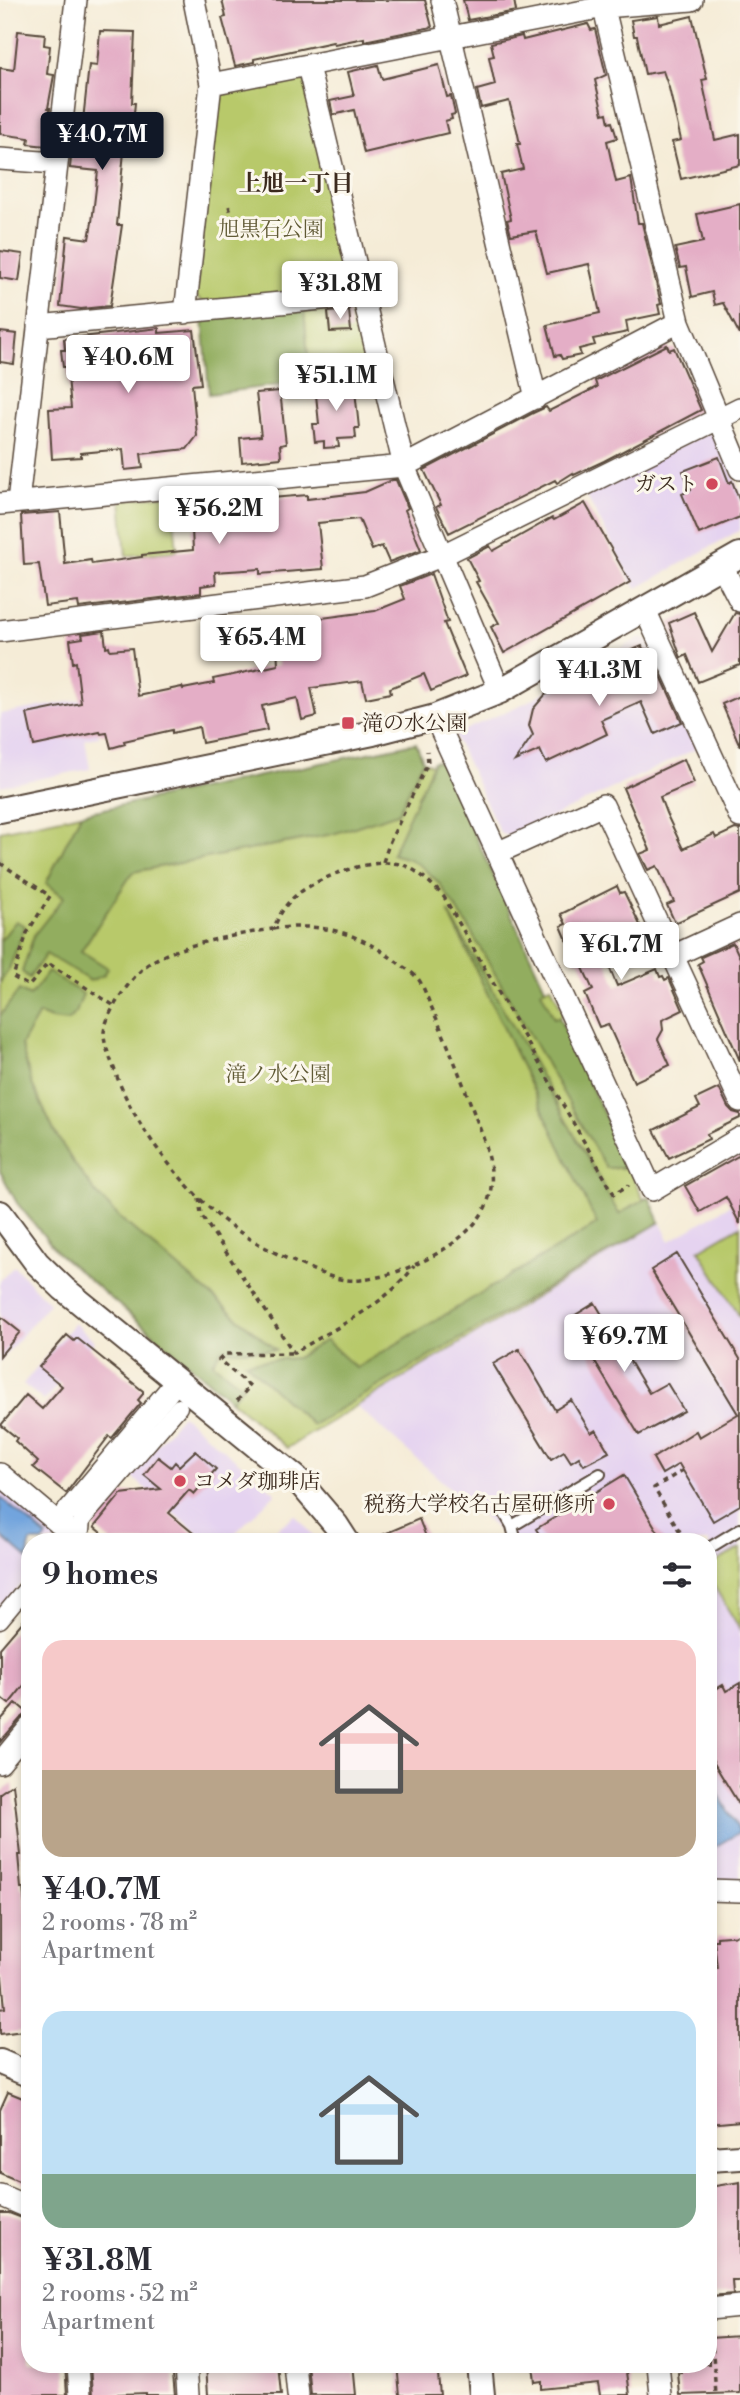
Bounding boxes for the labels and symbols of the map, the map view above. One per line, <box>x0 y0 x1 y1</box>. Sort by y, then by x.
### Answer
pin: ¥40.7M <box>45 113 159 172</box>
district label: 上旭一丁目 <box>239 170 354 198</box>
park label: 旭黒石公園 <box>219 217 324 243</box>
pin: ¥31.8M <box>283 262 397 321</box>
pin: ¥40.6M <box>71 336 185 395</box>
pin: ¥51.1M <box>279 354 393 413</box>
place label: ガスト <box>635 472 698 498</box>
marker: ガスト <box>704 476 720 492</box>
pin: ¥56.2M <box>162 486 276 546</box>
pin: ¥65.4M <box>204 616 318 675</box>
pin: ¥41.3M <box>542 648 656 708</box>
place label: 滝の水公園 <box>362 711 467 737</box>
marker: 滝の水公園 <box>340 715 356 731</box>
pin: ¥61.7M <box>564 922 678 982</box>
park label: 滝ノ水公園 <box>226 1062 331 1088</box>
pin: ¥69.7M <box>567 1314 681 1374</box>
place label: コメダ珈琲店 <box>194 1469 320 1495</box>
marker: コメダ珈琲店 <box>172 1473 188 1489</box>
place label: 税務大学校名古屋研修所 <box>364 1492 595 1518</box>
marker: 税務大学校名古屋研修所 <box>601 1496 617 1512</box>

